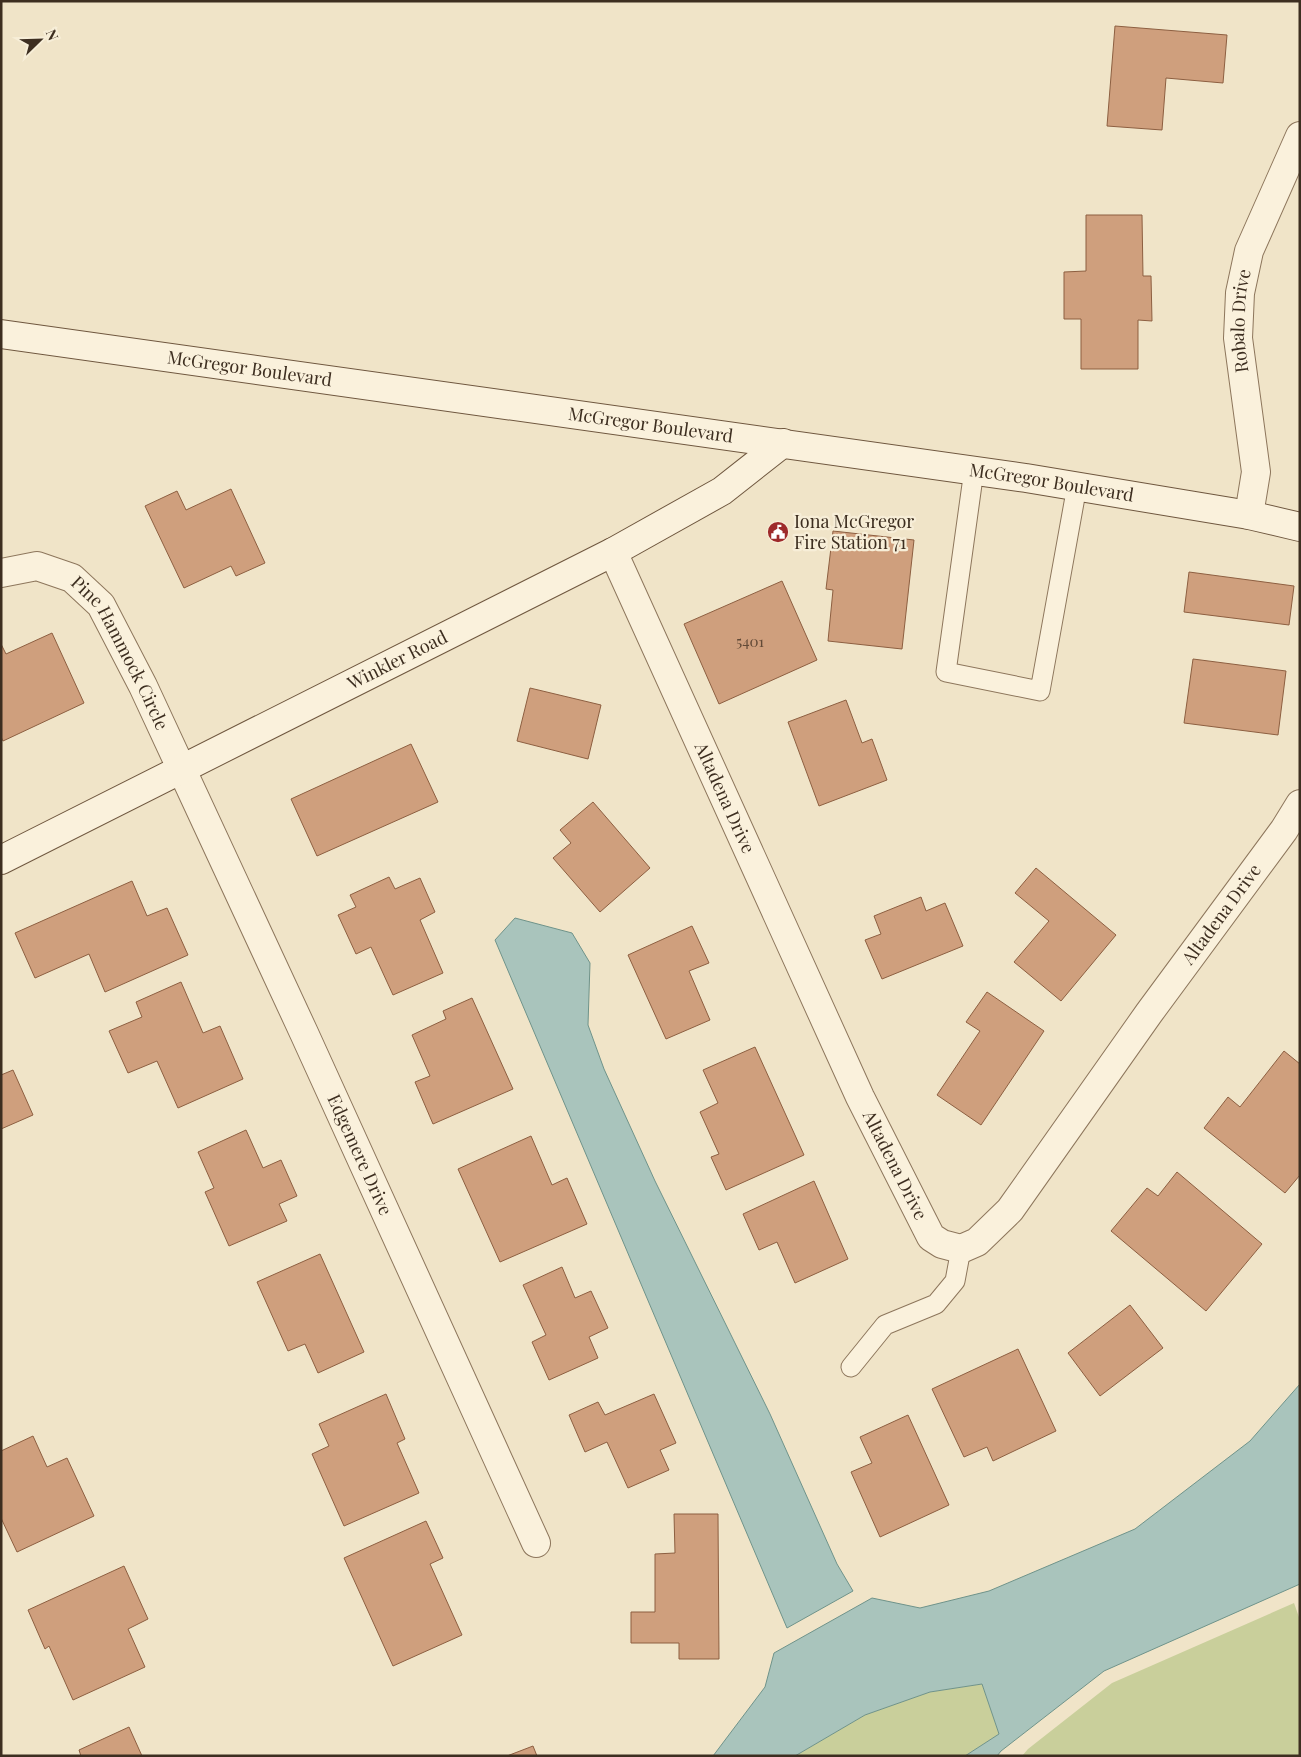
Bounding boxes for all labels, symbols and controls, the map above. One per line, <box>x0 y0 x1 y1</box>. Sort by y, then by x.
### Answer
north arrow <box>15 15 65 65</box>
text: N <box>42 26 63 43</box>
street label: Robalo Drive <box>1225 267 1256 374</box>
street label: McGregor Boulevard <box>166 344 334 391</box>
street label: McGregor Boulevard <box>567 401 735 448</box>
street label: McGregor Boulevard <box>968 457 1136 507</box>
place label: Iona McGregor Fire Station 71 <box>794 509 914 554</box>
public building icon: Iona McGregor Fire Station 71 <box>766 520 790 544</box>
street label: Pine Hammock Circle <box>66 570 175 733</box>
street label: Winkler Road <box>342 624 451 695</box>
house number: 5401 <box>736 631 765 651</box>
street label: Altadena Drive <box>689 737 761 857</box>
street label: Altadena Drive <box>1175 859 1266 970</box>
street label: Edgemere Drive <box>322 1090 398 1219</box>
street label: Altadena Drive <box>857 1105 933 1224</box>

